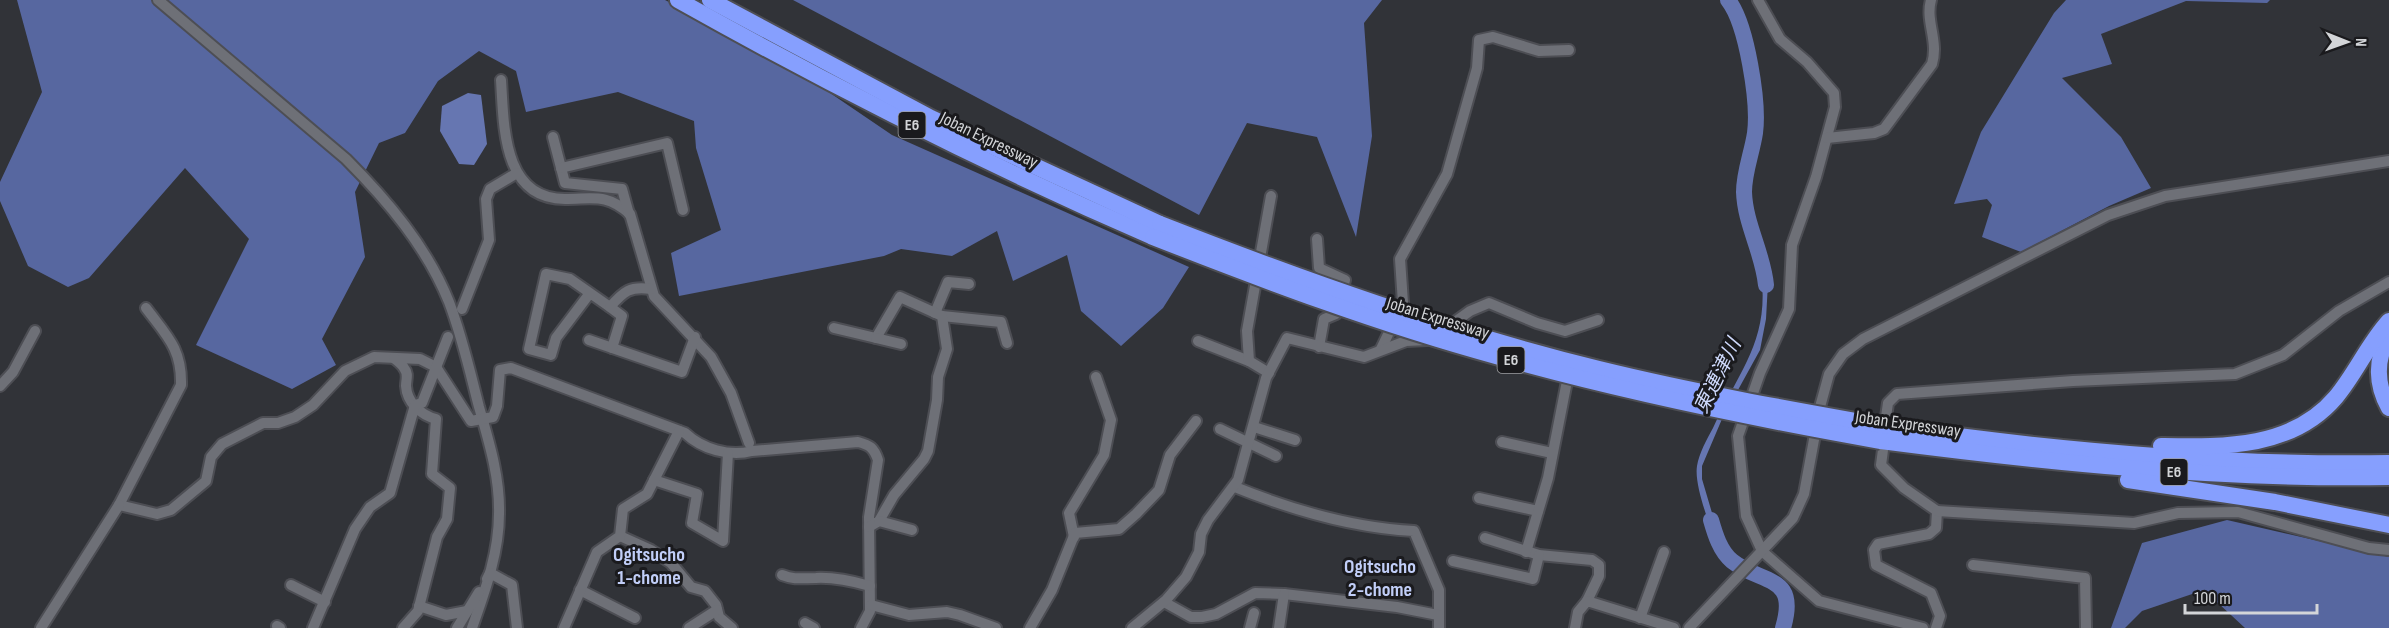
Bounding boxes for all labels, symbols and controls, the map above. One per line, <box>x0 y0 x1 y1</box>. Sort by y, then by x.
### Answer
north arrow <box>2317 12 2377 72</box>
text: N <box>2351 38 2370 47</box>
street label: Joban Expressway <box>936 107 1041 173</box>
road number: E6 <box>898 112 926 138</box>
street label: Joban Expressway <box>1383 292 1492 344</box>
water label: 東連津川 <box>1690 333 1747 417</box>
road number: E6 <box>1498 347 1524 373</box>
street label: Joban Expressway <box>1853 406 1962 442</box>
road number: E6 <box>2160 459 2188 485</box>
district label: Ogitsucho 1-chome <box>613 543 685 590</box>
district label: Ogitsucho 2-chome <box>1344 555 1416 602</box>
scale bar <box>2185 577 2317 615</box>
text: 100 m <box>2194 588 2231 609</box>

